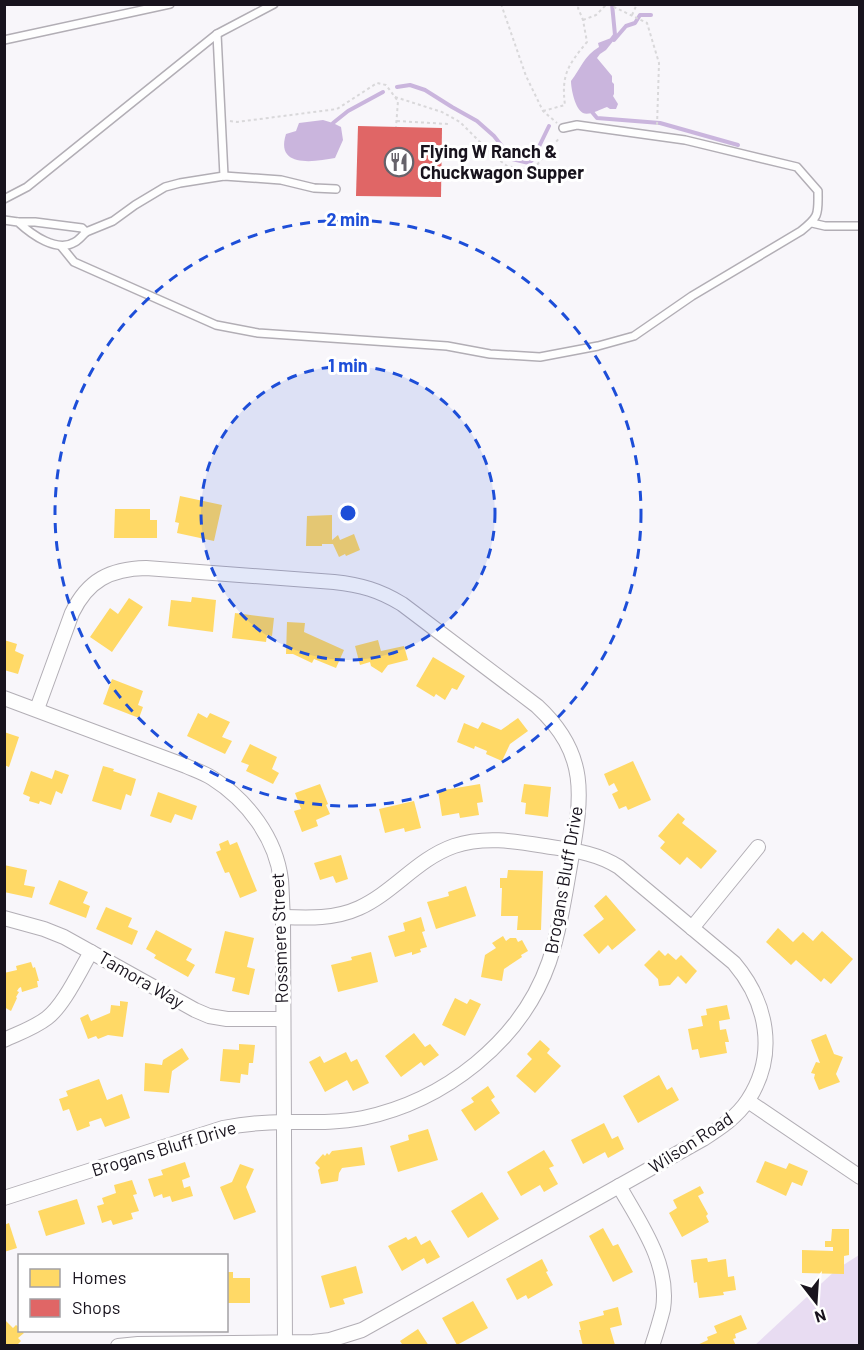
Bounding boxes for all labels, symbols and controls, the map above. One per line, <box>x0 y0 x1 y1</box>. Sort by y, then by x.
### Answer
place label: Flying W Ranch & Chuckwagon Supper <box>420 140 584 183</box>
restaurant icon: Flying W Ranch & Chuckwagon Supper <box>383 146 415 178</box>
text: 2 min <box>326 208 370 230</box>
text: 1 min <box>328 354 368 376</box>
centre of rings <box>338 503 358 523</box>
street label: Brogans Bluff Drive <box>539 804 587 956</box>
street label: Rossmere Street <box>266 872 292 1004</box>
street label: Tamora Way <box>95 946 188 1013</box>
street label: Wilson Road <box>644 1107 737 1178</box>
street label: Brogans Bluff Drive <box>89 1116 239 1180</box>
legend <box>18 1254 228 1332</box>
text: Homes <box>72 1266 126 1288</box>
north arrow <box>786 1272 846 1332</box>
text: Shops <box>72 1296 121 1318</box>
text: N <box>813 1306 828 1327</box>

